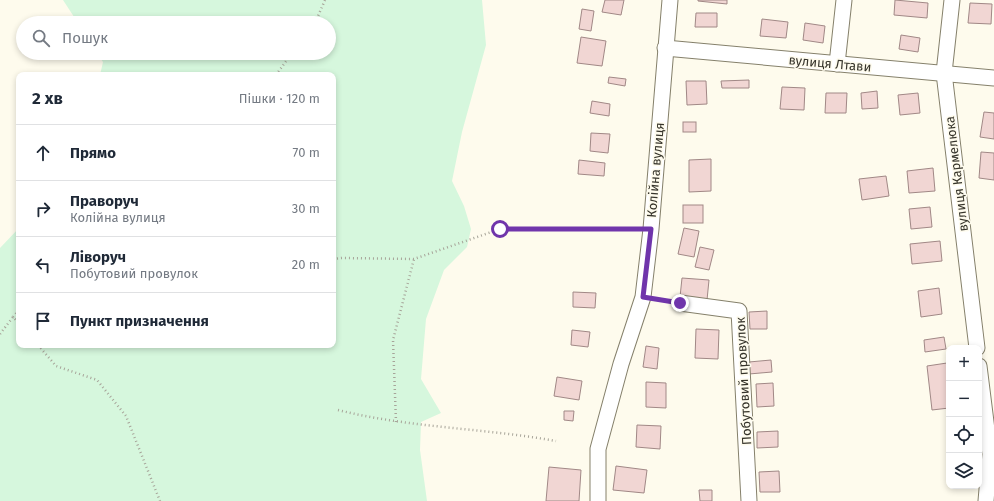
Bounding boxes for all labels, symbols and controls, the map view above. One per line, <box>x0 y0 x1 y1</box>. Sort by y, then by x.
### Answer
search box <box>16 16 336 60</box>
icon: search <box>30 27 52 49</box>
text: Пошук <box>62 29 108 47</box>
street label: вулиця Лтави <box>788 52 872 75</box>
text: 2 хв <box>32 88 63 109</box>
text: Пішки · 120 m <box>239 91 320 106</box>
street label: вулиця Кармелюка <box>942 115 971 233</box>
street label: Колійна вулиця <box>644 122 667 218</box>
icon: ahead <box>32 142 54 164</box>
text: Прямо <box>70 144 116 162</box>
text: 70 m <box>293 145 320 160</box>
text: Праворуч <box>70 192 139 210</box>
icon: right <box>32 198 54 220</box>
text: 30 m <box>292 201 320 216</box>
text: Колійна вулиця <box>70 210 166 225</box>
route start <box>491 220 509 238</box>
text: Ліворуч <box>70 248 126 266</box>
icon: left <box>32 254 54 276</box>
text: 20 m <box>292 257 320 272</box>
text: Побутовий провулок <box>70 266 198 281</box>
route end <box>671 294 689 312</box>
icon: arrive <box>32 310 54 332</box>
text: Пункт призначення <box>70 312 209 330</box>
street label: Побутовий провулок <box>733 316 754 445</box>
map controls <box>946 345 982 489</box>
button: + <box>946 345 982 381</box>
button: − <box>946 381 982 417</box>
button: locate <box>946 417 982 453</box>
button: layers <box>946 453 982 489</box>

